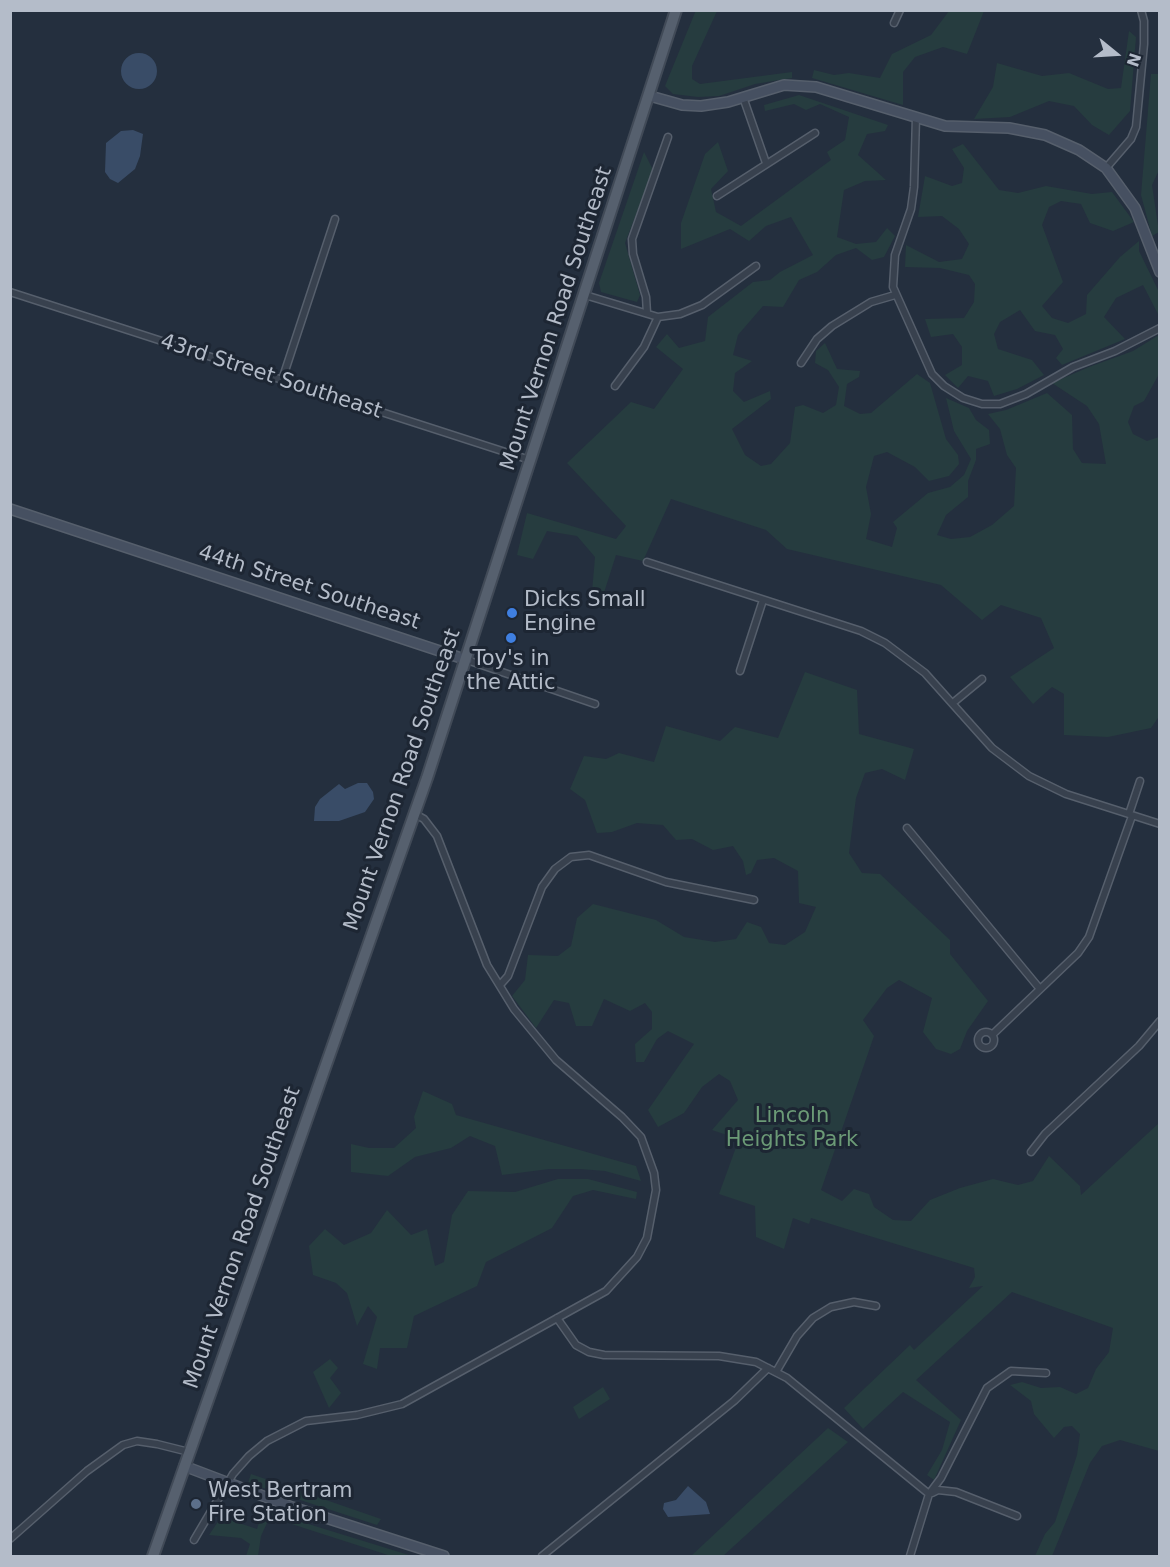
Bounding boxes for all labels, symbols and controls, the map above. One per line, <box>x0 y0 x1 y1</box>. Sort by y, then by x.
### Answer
north arrow <box>1086 24 1146 84</box>
text: N <box>1122 50 1145 69</box>
street label: Mount Vernon Road Southeast <box>496 164 618 474</box>
street label: 43rd Street Southeast <box>157 329 385 425</box>
street label: 44th Street Southeast <box>195 540 423 636</box>
place label: Dicks Small Engine <box>524 588 646 638</box>
marker: Dicks Small Engine <box>505 606 519 620</box>
street label: Mount Vernon Road Southeast <box>339 626 467 934</box>
marker: Toy's in the Attic <box>504 631 518 645</box>
place label: Toy's in the Attic <box>467 647 555 697</box>
street label: Mount Vernon Road Southeast <box>179 1084 307 1392</box>
park label: Lincoln Heights Park <box>726 1104 858 1154</box>
place label: West Bertram Fire Station <box>208 1479 352 1529</box>
marker: West Bertram Fire Station <box>189 1497 203 1511</box>

